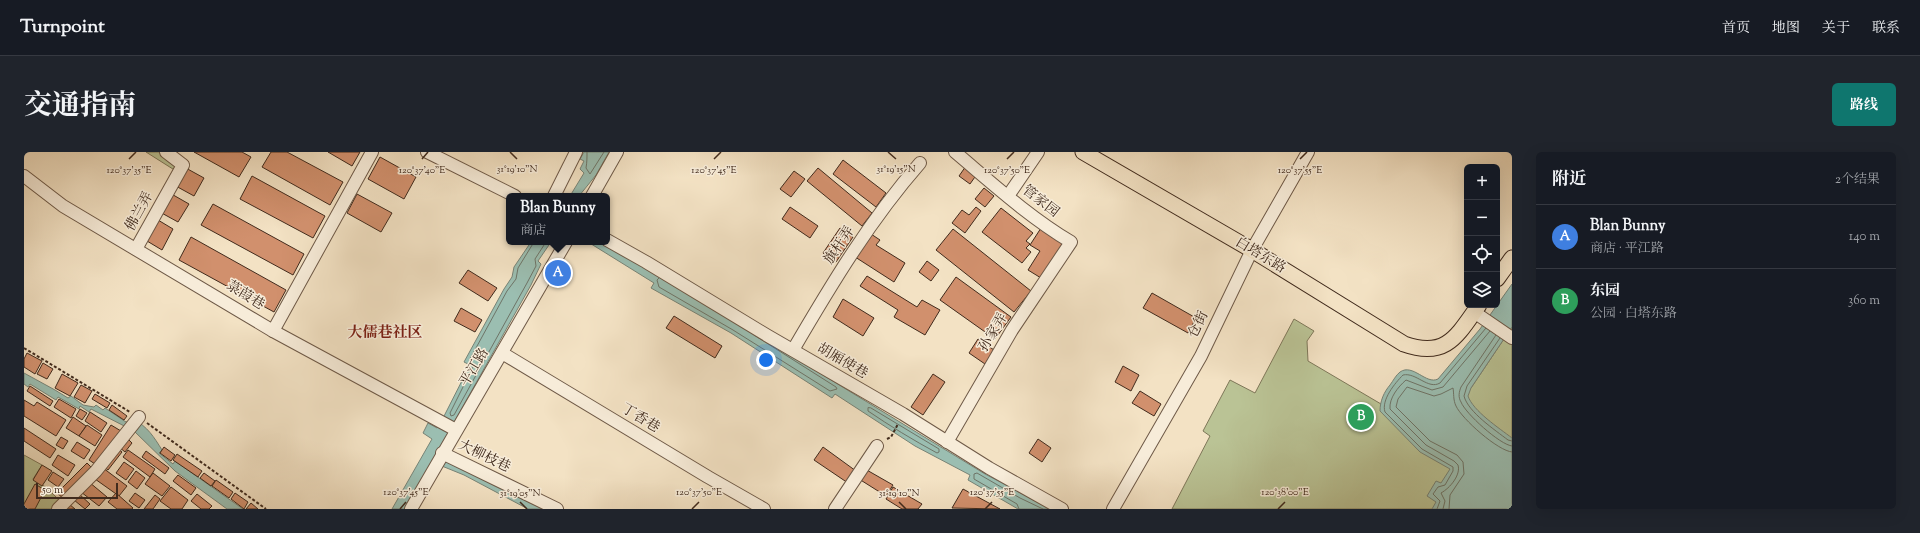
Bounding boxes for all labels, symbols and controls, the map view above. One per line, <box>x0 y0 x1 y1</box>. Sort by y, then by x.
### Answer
text: Turnpoint <box>20 14 105 41</box>
text: 首页 <box>1722 19 1750 39</box>
text: 地图 <box>1772 19 1800 39</box>
text: 关于 <box>1822 19 1850 39</box>
text: 联系 <box>1872 19 1900 39</box>
button: 路线 <box>1832 83 1896 126</box>
text: 交通指南 <box>24 87 136 127</box>
text: 31°19'10"N <box>496 162 538 177</box>
text: 31°19'15"N <box>876 162 916 177</box>
text: 120°37'35"E <box>106 163 152 178</box>
text: 120°37'40"E <box>399 163 445 178</box>
text: 120°37'45"E <box>691 163 737 178</box>
text: 120°37'50"E <box>984 163 1030 178</box>
text: 120°37'55"E <box>1278 163 1322 178</box>
map controls <box>1464 164 1500 308</box>
button: + <box>1464 164 1500 200</box>
text: 附近 <box>1552 168 1586 192</box>
text: 2个结果 <box>1835 171 1880 189</box>
street label: 管家园 <box>1017 181 1063 223</box>
street label: 佛兰弄 <box>121 189 159 235</box>
popup <box>506 193 610 245</box>
text: Blan Bunny <box>520 198 596 219</box>
button: − <box>1464 200 1500 236</box>
text: Blan Bunny <box>1590 216 1665 237</box>
text: 商店 <box>520 222 546 240</box>
street label: 旗杆弄 <box>820 223 860 269</box>
text: A <box>1560 228 1570 246</box>
text: 140 m <box>1849 228 1880 246</box>
street label: 白塔东路 <box>1231 233 1289 279</box>
button: locate <box>1464 236 1500 272</box>
text: 商店 · 平江路 <box>1590 240 1664 258</box>
pin: A <box>545 258 571 288</box>
button: layers <box>1464 272 1500 308</box>
street label: 菉葭巷 <box>222 276 268 316</box>
text: 东园 <box>1590 281 1620 302</box>
text: B <box>1561 292 1569 310</box>
text: 360 m <box>1848 292 1880 310</box>
text: 公园 · 白塔东路 <box>1590 305 1677 323</box>
street label: 仓街 <box>1184 308 1214 342</box>
street label: 孙家弄 <box>975 310 1013 356</box>
district label: 大儒巷社区 <box>347 323 423 344</box>
street label: 胡厢使巷 <box>813 339 871 385</box>
street label: 平江路 <box>456 345 494 391</box>
your location <box>756 350 776 370</box>
street label: 丁香巷 <box>617 400 663 438</box>
pin: B <box>1348 402 1374 432</box>
street label: 大柳枝巷 <box>454 436 514 478</box>
scale bar <box>36 481 118 500</box>
text: 50 m <box>42 482 63 498</box>
text: 120°37'45"E <box>383 485 429 500</box>
text: 120°37'50"E <box>676 485 722 500</box>
text: 120°37'55"E <box>970 485 1014 500</box>
text: 120°38'00"E <box>1261 485 1309 500</box>
text: 31°19'05"N <box>500 486 540 501</box>
text: 31°19'10"N <box>878 486 920 501</box>

